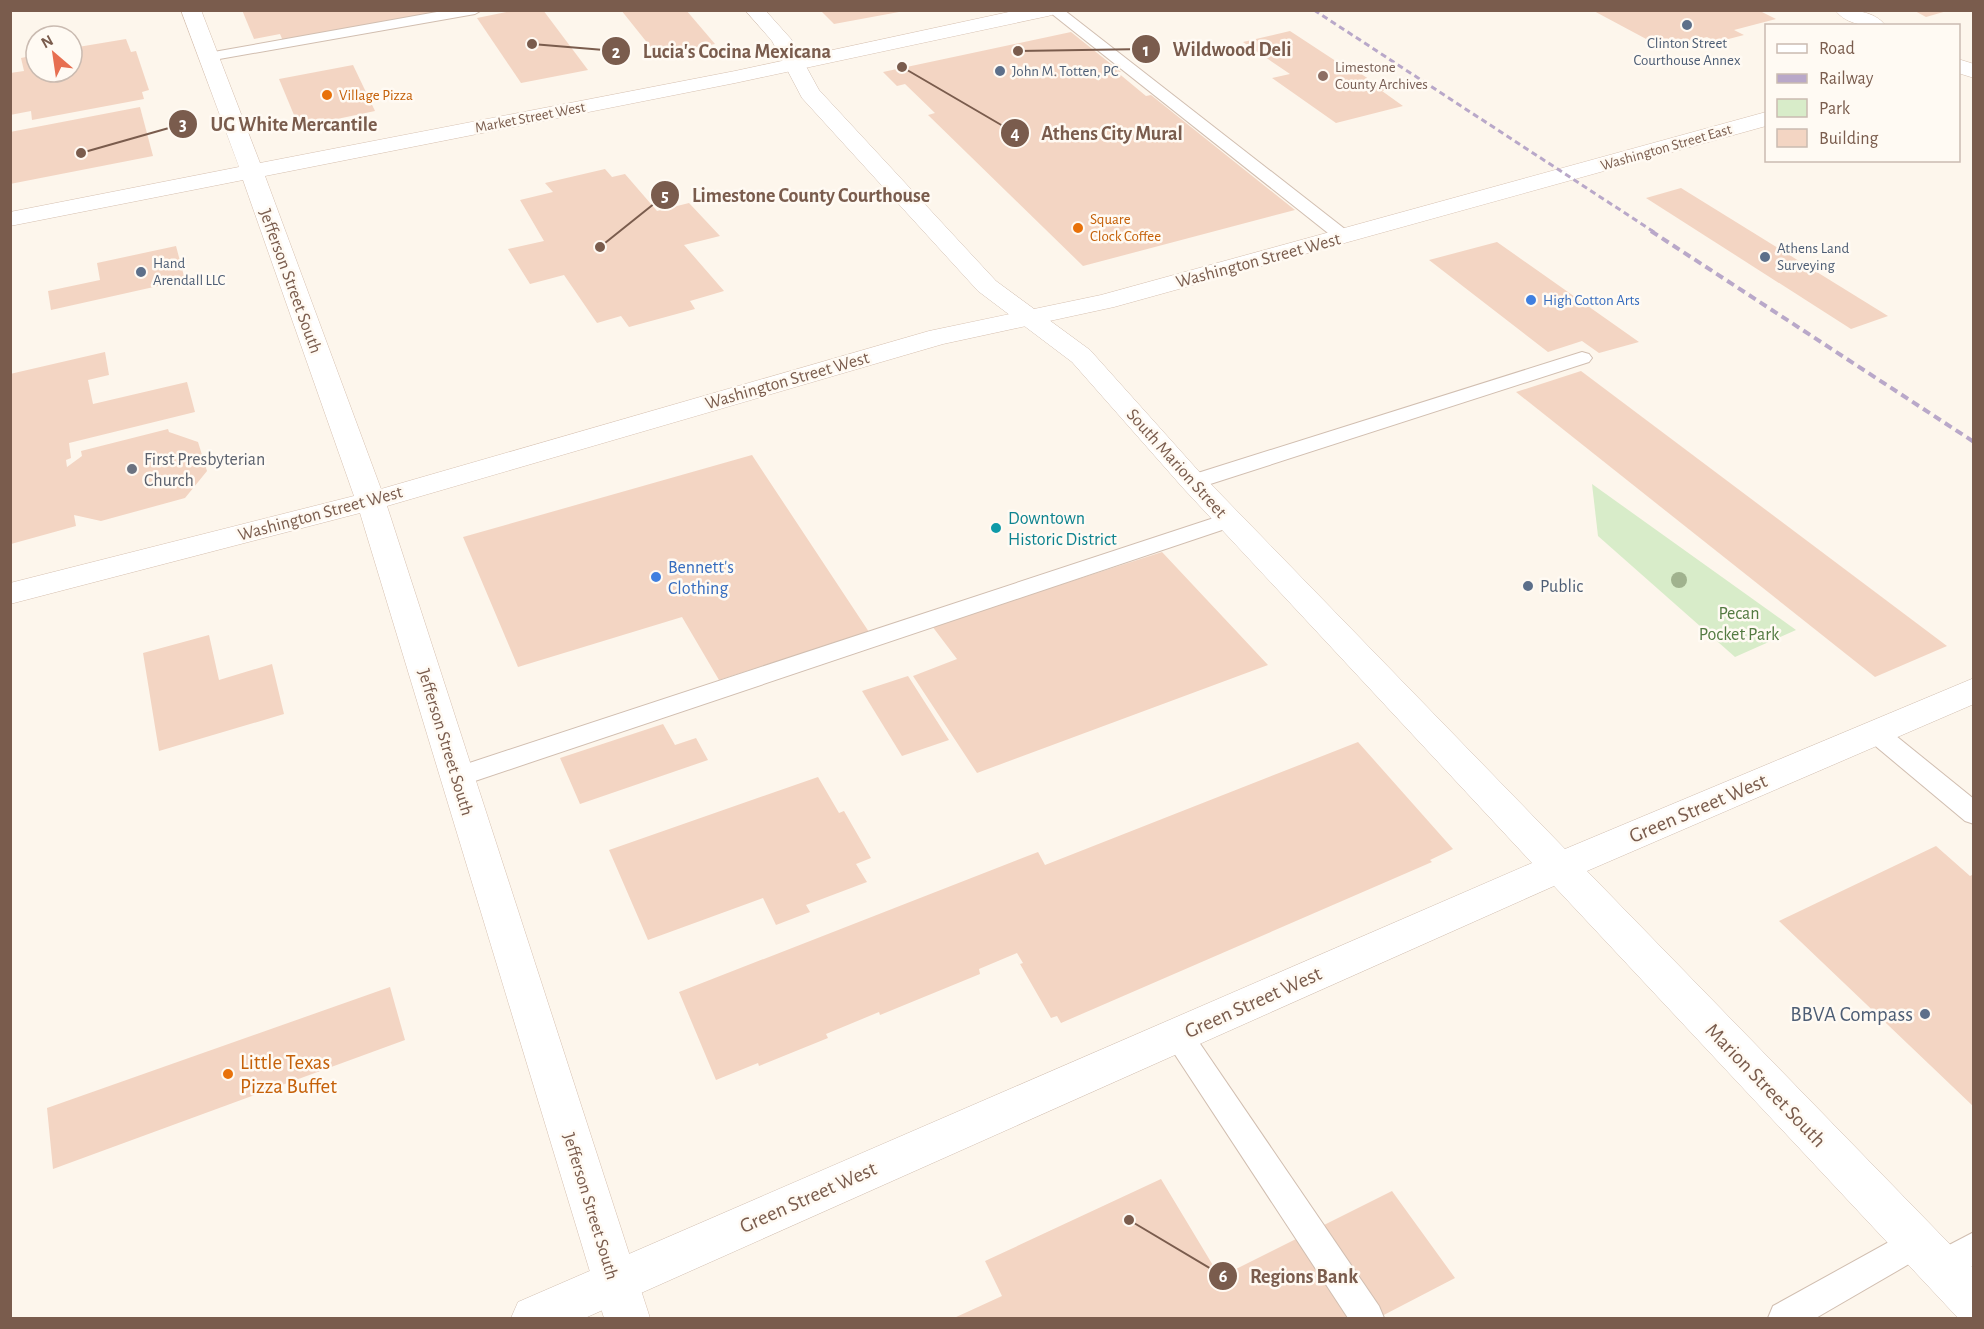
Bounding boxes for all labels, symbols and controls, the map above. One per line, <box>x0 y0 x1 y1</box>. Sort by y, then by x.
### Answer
marker: Clinton Street Courthouse Annex <box>1680 18 1694 32</box>
north arrow <box>24 24 84 84</box>
legend <box>1765 24 1960 162</box>
callout: Wildwood Deli <box>1131 30 1304 68</box>
text: N <box>38 32 56 51</box>
callout: Lucia's Cocina Mexicana <box>601 32 843 70</box>
place label: Clinton Street Courthouse Annex <box>1633 36 1741 68</box>
text: Wildwood Deli <box>1173 40 1291 60</box>
text: Road <box>1819 40 1855 58</box>
text: Lucia's Cocina Mexicana <box>643 42 832 62</box>
text: 1 <box>1143 42 1149 60</box>
text: 2 <box>612 44 621 62</box>
place label: Limestone County Archives <box>1335 60 1428 92</box>
marker: John M. Totten, PC <box>993 64 1007 78</box>
place label: John M. Totten, PC <box>1012 64 1119 79</box>
marker: Limestone County Archives <box>1316 69 1330 83</box>
text: Railway <box>1819 70 1874 88</box>
marker: Village Pizza <box>320 88 334 102</box>
place label: Village Pizza <box>339 88 413 103</box>
street label: Market Street West <box>474 99 587 136</box>
text: Park <box>1819 100 1851 118</box>
callout: UG White Mercantile <box>168 105 389 143</box>
callout: Athens City Mural <box>1000 114 1195 152</box>
text: UG White Mercantile <box>210 115 378 135</box>
text: 3 <box>179 116 187 134</box>
street label: Washington Street East <box>1599 122 1734 173</box>
text: Athens City Mural <box>1041 124 1183 144</box>
text: 4 <box>1010 125 1020 143</box>
text: Building <box>1819 130 1879 148</box>
callout: Limestone County Courthouse <box>650 176 942 214</box>
text: Limestone County Courthouse <box>692 186 930 206</box>
text: 5 <box>661 187 669 205</box>
street label: Jefferson Street South <box>256 207 325 356</box>
place label: Square Clock Coffee <box>1090 212 1161 244</box>
marker: Square Clock Coffee <box>1071 221 1085 235</box>
street label: Washington Street West <box>1174 230 1343 292</box>
place label: Athens Land Surveying <box>1777 241 1849 273</box>
marker: Athens Land Surveying <box>1758 250 1772 264</box>
place label: Hand Arendall LLC <box>153 256 226 288</box>
marker: Hand Arendall LLC <box>134 265 148 279</box>
marker: High Cotton Arts <box>1524 293 1538 307</box>
place label: High Cotton Arts <box>1543 293 1640 308</box>
street label: Washington Street West <box>703 349 872 413</box>
street label: South Marion Street <box>1123 406 1230 522</box>
place label: First Presbyterian Church <box>144 451 265 490</box>
marker: First Presbyterian Church <box>125 462 139 476</box>
street label: Washington Street West <box>236 483 405 545</box>
place label: Downtown Historic District <box>1008 510 1117 549</box>
marker: Downtown Historic District <box>989 521 1003 535</box>
place label: Bennett's Clothing <box>668 559 734 598</box>
marker: Bennett's Clothing <box>649 570 663 584</box>
place label: Public <box>1540 578 1583 596</box>
marker: Public <box>1521 579 1535 593</box>
park label: Pecan Pocket Park <box>1699 605 1780 644</box>
street label: Jefferson Street South <box>414 667 476 818</box>
street label: Green Street West <box>1626 770 1770 847</box>
street label: Green Street West <box>1182 963 1325 1042</box>
place label: BBVA Compass <box>1790 1004 1913 1025</box>
marker: BBVA Compass <box>1918 1007 1932 1021</box>
street label: Marion Street South <box>1701 1019 1830 1151</box>
place label: Little Texas Pizza Buffet <box>240 1052 337 1097</box>
marker: Little Texas Pizza Buffet <box>221 1067 235 1081</box>
street label: Jefferson Street South <box>559 1131 621 1282</box>
street label: Green Street West <box>737 1158 880 1237</box>
callout: Regions Bank <box>1208 1257 1371 1295</box>
text: Regions Bank <box>1250 1267 1358 1287</box>
text: 6 <box>1219 1268 1228 1286</box>

